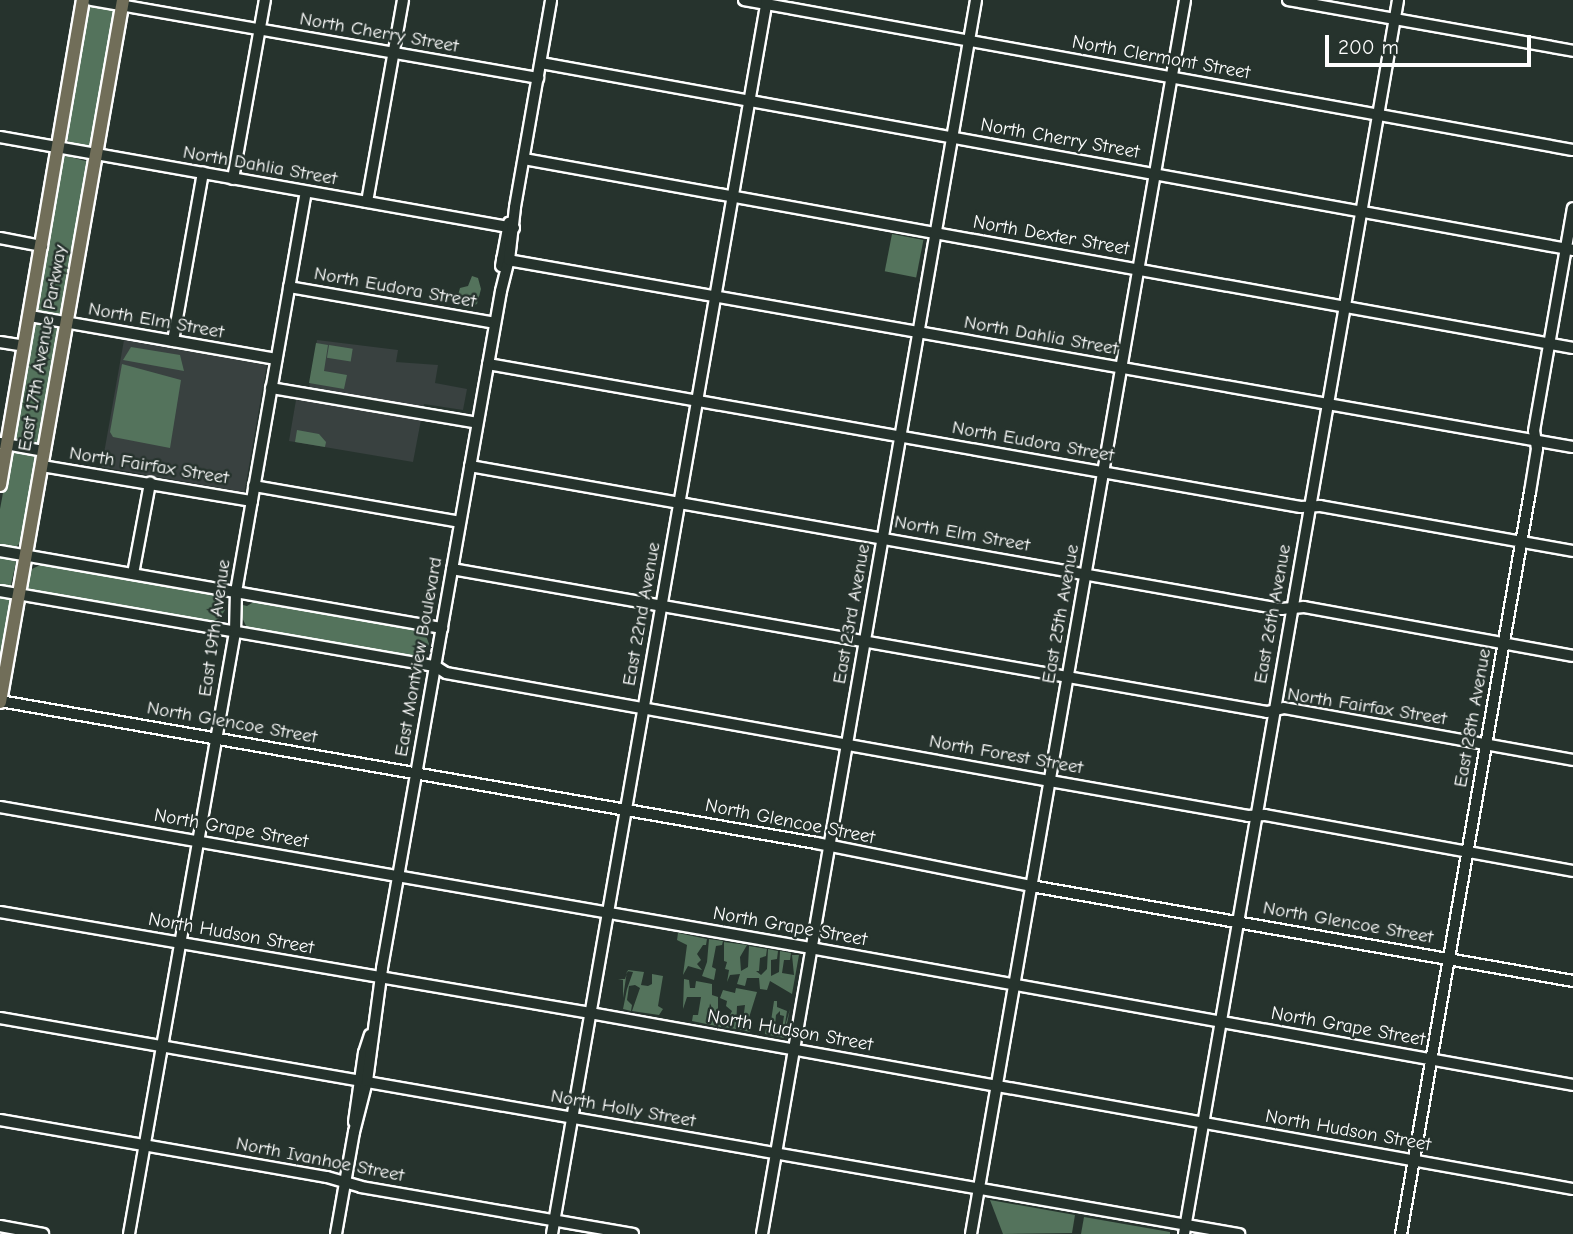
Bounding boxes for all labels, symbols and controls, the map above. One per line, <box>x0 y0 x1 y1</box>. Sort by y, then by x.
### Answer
street label: North Cherry Street <box>298 8 460 58</box>
scale bar <box>1328 21 1534 65</box>
street label: North Clermont Street <box>1070 31 1252 85</box>
text: 200 m <box>1338 35 1399 59</box>
street label: North Cherry Street <box>979 114 1141 164</box>
street label: North Dahlia Street <box>181 141 339 191</box>
street label: North Dexter Street <box>971 211 1131 261</box>
street label: East 17th Avenue Parkway <box>14 243 72 453</box>
street label: North Eudora Street <box>312 263 478 313</box>
street label: North Elm Street <box>86 298 226 344</box>
street label: North Dahlia Street <box>962 311 1120 361</box>
street label: North Eudora Street <box>950 417 1116 467</box>
street label: North Fairfax Street <box>68 442 230 490</box>
street label: North Elm Street <box>892 511 1032 557</box>
street label: East 22nd Avenue <box>618 540 666 688</box>
street label: East 23rd Avenue <box>828 542 876 686</box>
street label: East 25th Avenue <box>1038 543 1084 685</box>
street label: East 26th Avenue <box>1250 543 1296 685</box>
street label: East Montview Boulevard <box>390 556 448 758</box>
street label: East 19th Avenue <box>194 558 236 698</box>
street label: East 28th Avenue <box>1450 647 1496 789</box>
street label: North Fairfax Street <box>1286 683 1448 731</box>
street label: North Glencoe Street <box>145 697 319 749</box>
street label: North Forest Street <box>927 730 1085 780</box>
street label: North Glencoe Street <box>703 794 877 850</box>
street label: North Grape Street <box>152 804 310 854</box>
street label: North Glencoe Street <box>1261 897 1435 949</box>
street label: North Grape Street <box>711 902 869 952</box>
street label: North Hudson Street <box>146 908 316 960</box>
street label: North Grape Street <box>1269 1002 1427 1052</box>
street label: North Hudson Street <box>705 1005 875 1057</box>
street label: North Holly Street <box>549 1085 697 1133</box>
street label: North Hudson Street <box>1263 1105 1433 1157</box>
street label: North Ivanhoe Street <box>234 1132 406 1188</box>

